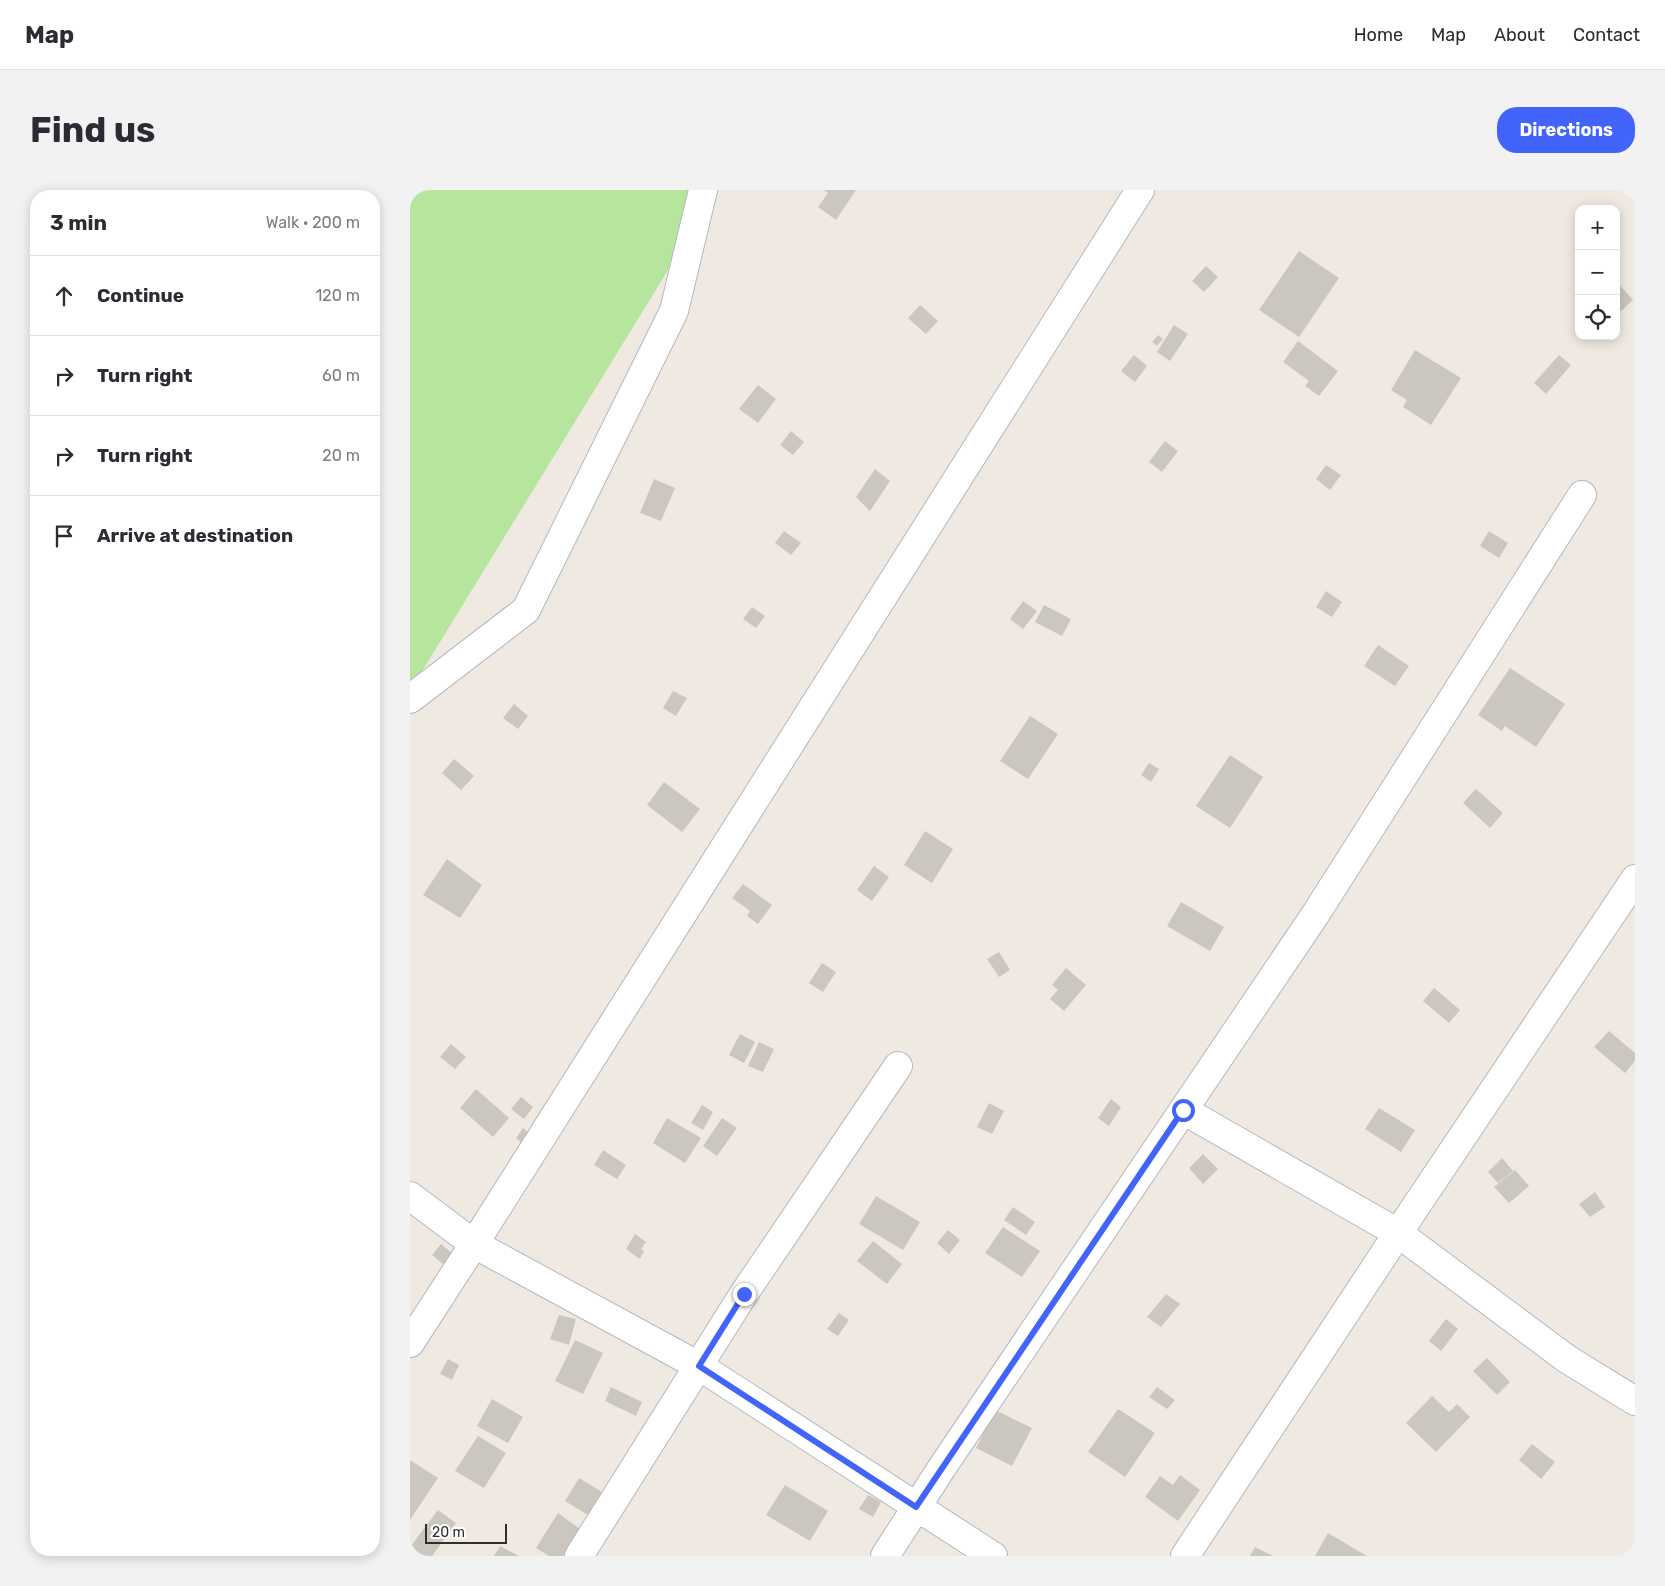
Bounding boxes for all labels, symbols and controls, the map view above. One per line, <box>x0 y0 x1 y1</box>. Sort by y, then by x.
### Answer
text: Map <box>25 21 74 49</box>
text: Home <box>1354 24 1403 46</box>
text: Map <box>1431 24 1466 46</box>
text: About <box>1494 24 1545 46</box>
text: Contact <box>1573 24 1640 46</box>
button: Directions <box>1497 107 1635 153</box>
text: Find us <box>30 109 155 151</box>
map controls <box>1575 205 1620 340</box>
button: + <box>1575 205 1620 250</box>
text: 3 min <box>50 210 107 235</box>
text: Walk · 200 m <box>266 213 360 232</box>
button: − <box>1575 250 1620 295</box>
icon: ahead <box>50 282 78 310</box>
text: Continue <box>97 284 184 307</box>
text: 120 m <box>315 286 360 305</box>
button: locate <box>1575 295 1620 340</box>
icon: right <box>50 362 78 390</box>
text: Turn right <box>97 364 192 387</box>
text: 60 m <box>322 366 360 385</box>
icon: right <box>50 442 78 470</box>
text: Turn right <box>97 444 192 467</box>
text: 20 m <box>322 446 360 465</box>
icon: arrive <box>50 522 78 550</box>
text: Arrive at destination <box>97 524 293 547</box>
route start <box>1172 1099 1195 1122</box>
route end <box>733 1283 756 1306</box>
scale bar <box>425 1521 508 1544</box>
text: 20 m <box>432 1524 465 1541</box>

